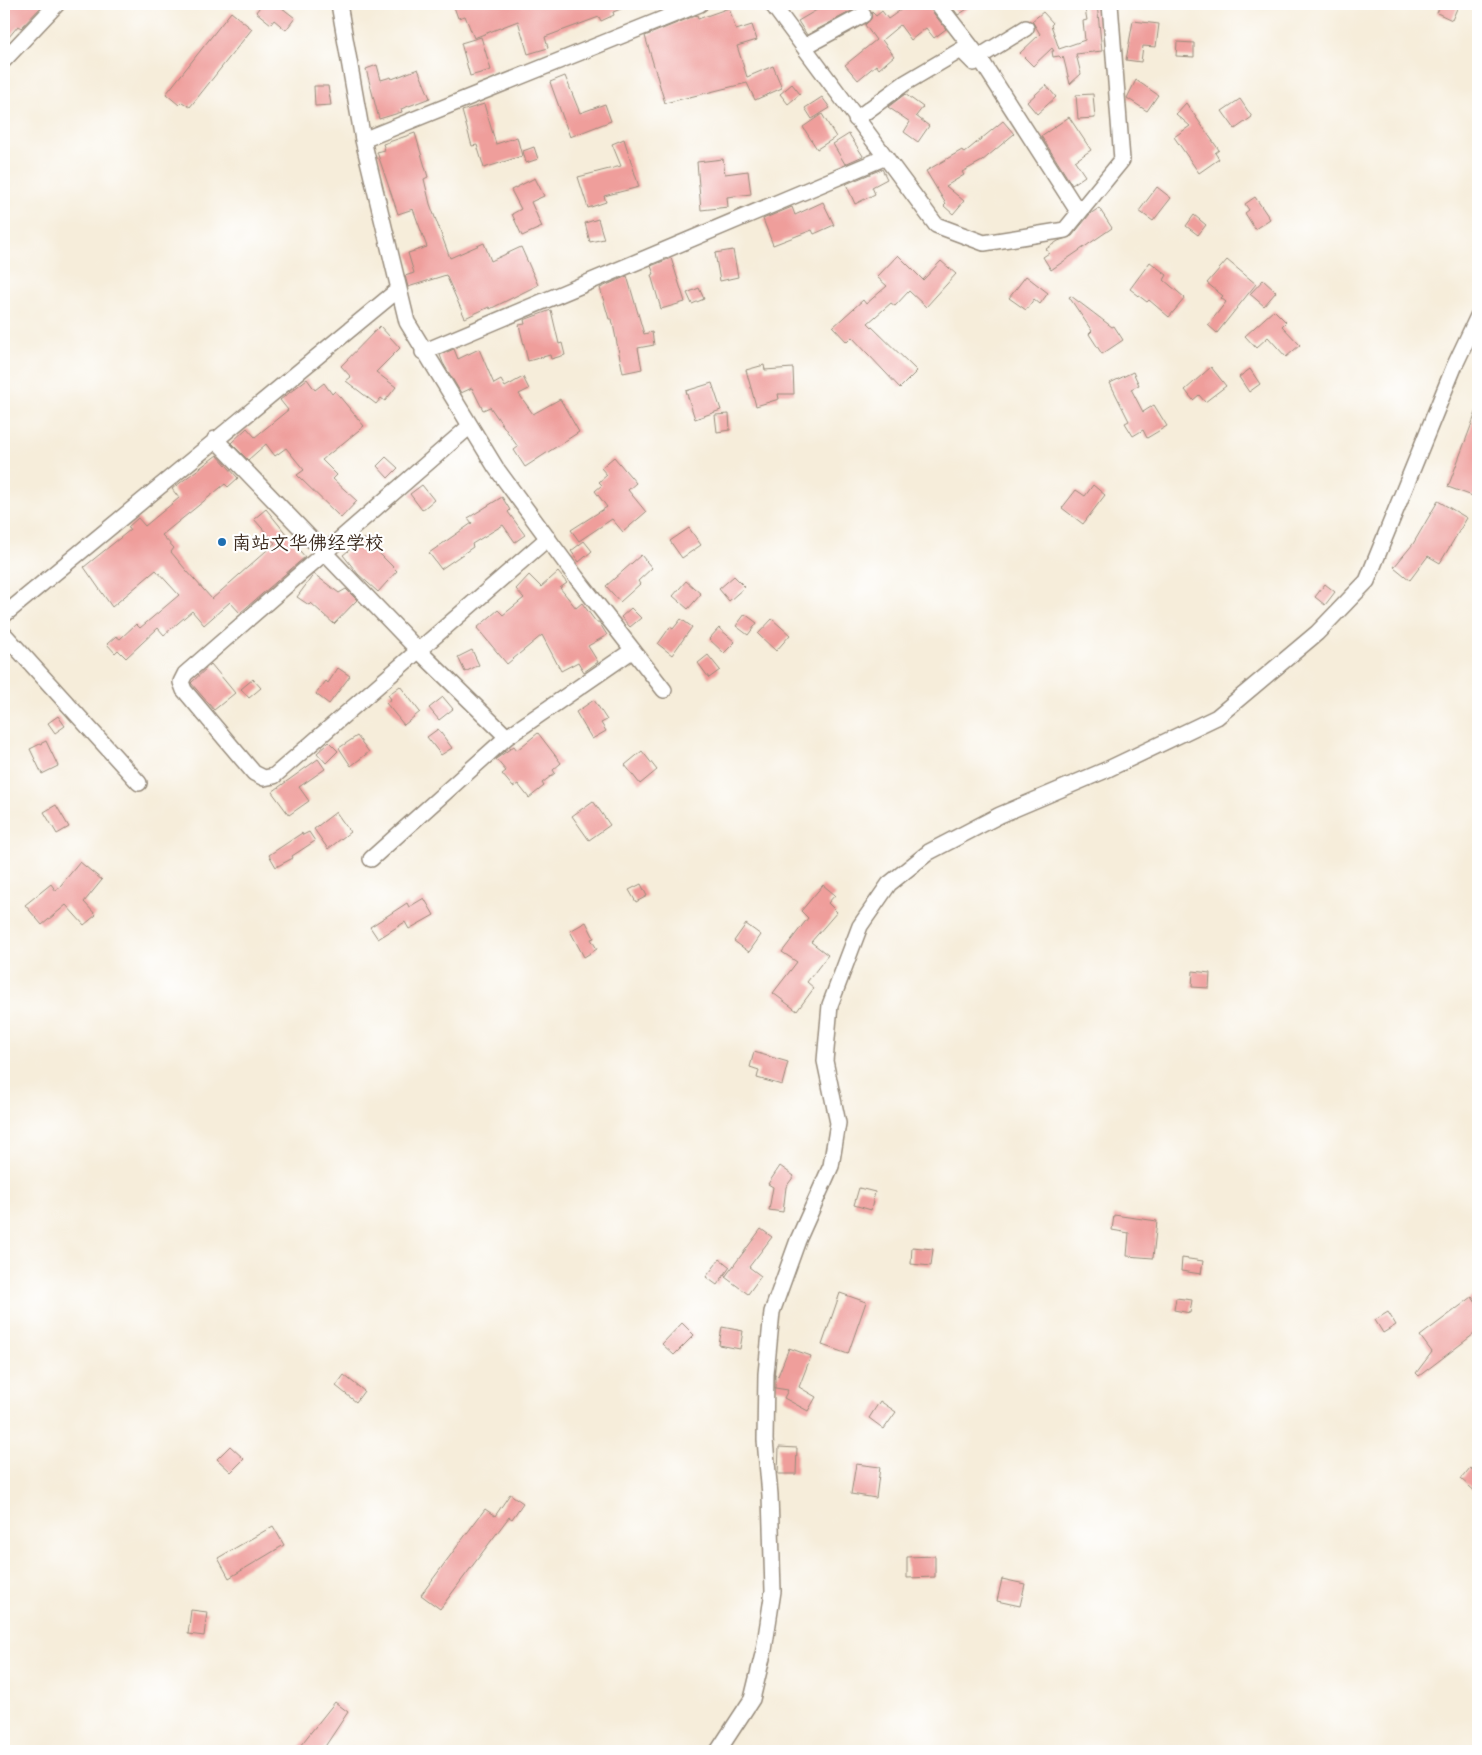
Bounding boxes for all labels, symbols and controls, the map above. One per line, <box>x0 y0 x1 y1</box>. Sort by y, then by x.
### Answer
place label: 南站文华佛经学校 <box>232 530 384 555</box>
marker: 南站文华佛经学校 <box>216 536 228 548</box>

